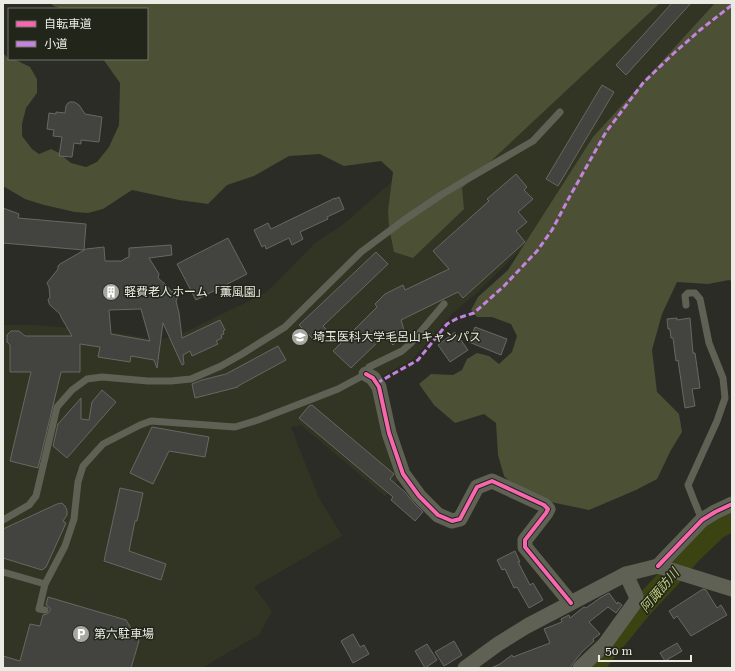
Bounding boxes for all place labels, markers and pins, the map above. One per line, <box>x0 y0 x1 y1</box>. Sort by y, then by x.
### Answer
building icon: 軽費老人ホーム「薫風園」 <box>101 282 121 302</box>
place label: 軽費老人ホーム「薫風園」 <box>124 285 268 299</box>
school or university icon: 埼玉医科大学毛呂山キャンパス <box>290 327 310 347</box>
place label: 埼玉医科大学毛呂山キャンパス <box>313 330 481 344</box>
parking icon: 第六駐車場 <box>71 624 91 644</box>
place label: 第六駐車場 <box>94 627 154 641</box>

